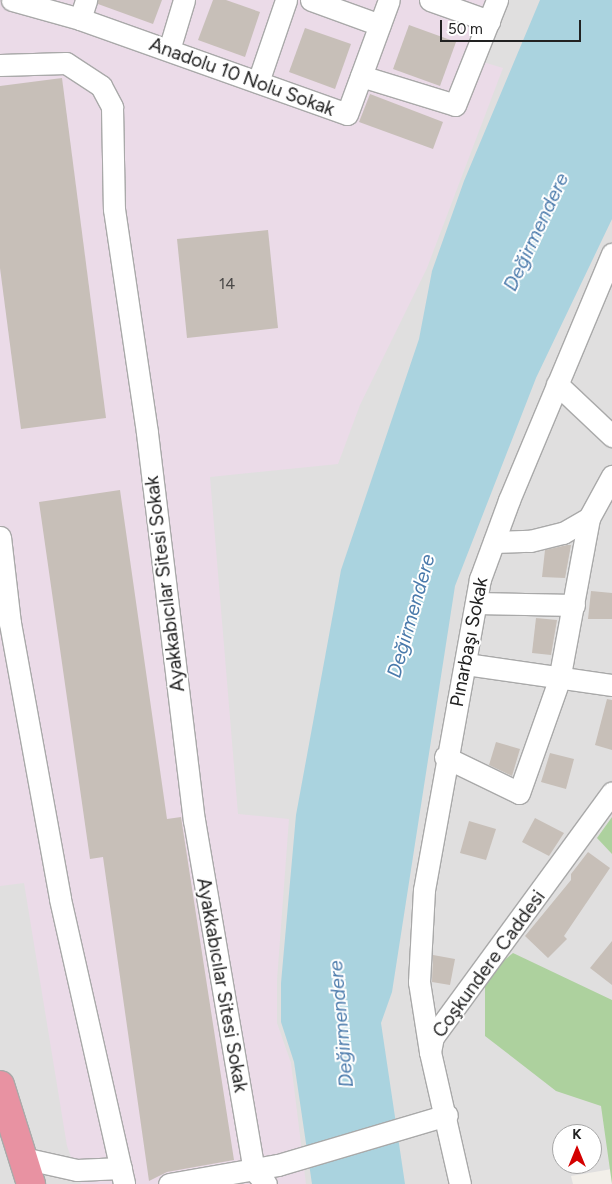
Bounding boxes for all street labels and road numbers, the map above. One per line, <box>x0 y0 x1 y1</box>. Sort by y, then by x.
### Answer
street label: Anadolu 10 Nolu Sokak <box>146 33 338 121</box>
street label: Ayakkabıcılar Sitesi Sokak <box>140 475 190 693</box>
street label: Pınarbaşı Sokak <box>445 575 493 709</box>
street label: Ayakkabıcılar Sitesi Sokak <box>192 876 252 1094</box>
street label: Coşkundere Caddesi <box>428 886 550 1042</box>

